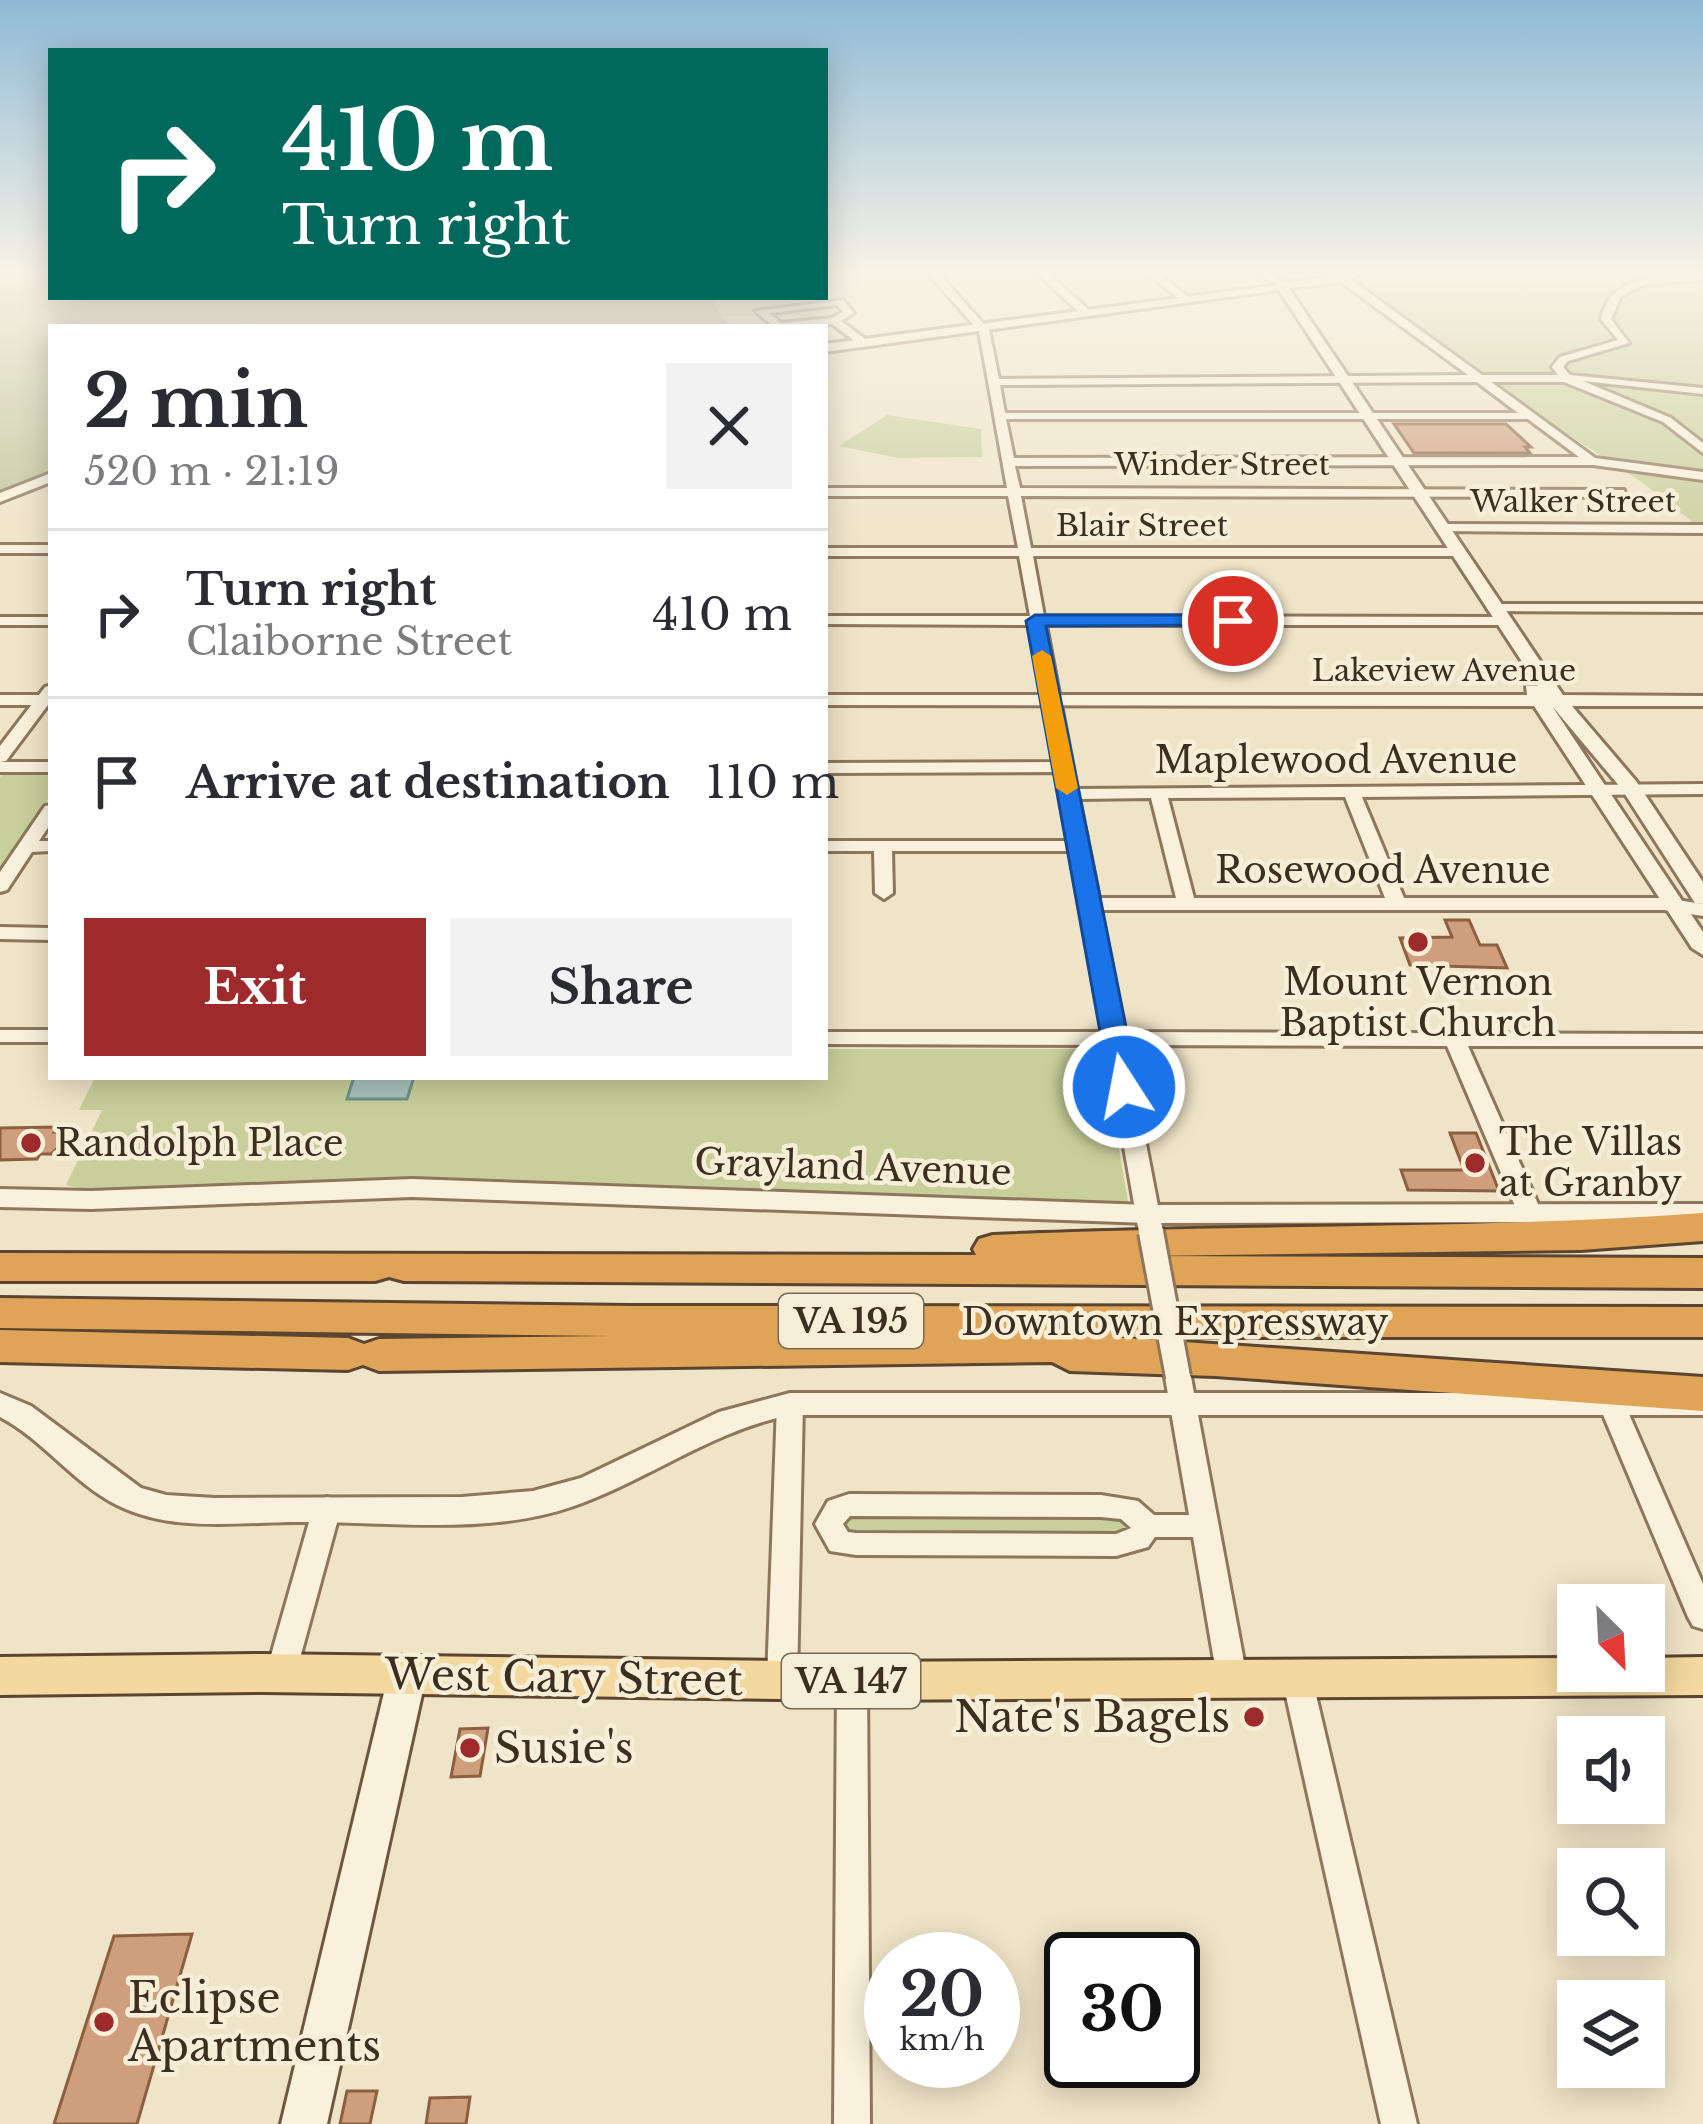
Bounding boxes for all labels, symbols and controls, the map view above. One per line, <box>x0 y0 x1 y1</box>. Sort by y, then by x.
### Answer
text: 410 m <box>282 89 553 193</box>
icon: right <box>84 96 240 252</box>
text: Turn right <box>282 192 571 259</box>
text: 2 min <box>84 357 308 446</box>
button: close <box>666 363 792 489</box>
street label: Winder Street <box>1113 446 1331 483</box>
text: 520 m · 21:19 <box>84 447 340 496</box>
street label: Walker Street <box>1469 483 1677 520</box>
street label: Blair Street <box>1056 507 1229 544</box>
text: Turn right <box>186 561 436 617</box>
pin <box>1182 570 1284 672</box>
icon: right <box>84 581 150 647</box>
text: 410 m <box>652 586 792 642</box>
icon: arrive <box>1200 588 1266 654</box>
text: Claiborne Street <box>186 617 512 666</box>
street label: Lakeview Avenue <box>1312 652 1576 689</box>
street label: Maplewood Avenue <box>1155 738 1517 783</box>
icon: arrive <box>84 749 150 815</box>
text: Arrive at destination <box>186 754 670 810</box>
text: 110 m <box>706 754 839 810</box>
street label: Rosewood Avenue <box>1215 848 1551 893</box>
button: Exit <box>84 918 426 1056</box>
button: Share <box>450 918 792 1056</box>
marker: Mount Vernon Baptist Church <box>1405 929 1431 955</box>
place label: Mount Vernon Baptist Church <box>1280 960 1556 1046</box>
position arrow <box>1061 1024 1187 1150</box>
place label: The Villas at Granby <box>1499 1120 1682 1206</box>
place label: Randolph Place <box>55 1121 344 1166</box>
marker: Randolph Place <box>18 1130 44 1156</box>
street label: Grayland Avenue <box>694 1139 1012 1195</box>
marker: The Villas at Granby <box>1462 1150 1488 1176</box>
road number: VA 195 <box>779 1294 923 1348</box>
street label: Downtown Expressway <box>961 1300 1389 1345</box>
north arrow <box>1557 1584 1665 1692</box>
map controls <box>1557 1584 1665 2088</box>
street label: West Cary Street <box>383 1648 744 1706</box>
road number: VA 147 <box>782 1654 920 1708</box>
place label: Nate's Bagels <box>954 1691 1230 1743</box>
marker: Nate's Bagels <box>1241 1704 1267 1730</box>
button: sound <box>1557 1716 1665 1824</box>
place label: Susie's <box>494 1722 634 1774</box>
marker: Susie's <box>457 1735 483 1761</box>
button: search <box>1557 1848 1665 1956</box>
speed limit sign: 30 <box>1044 1932 1200 2088</box>
text: 20 <box>900 1958 984 2032</box>
place label: Eclipse Apartments <box>127 1972 381 2072</box>
button: layers <box>1557 1980 1665 2088</box>
marker: Eclipse Apartments <box>91 2009 117 2035</box>
text: km/h <box>899 2021 985 2058</box>

